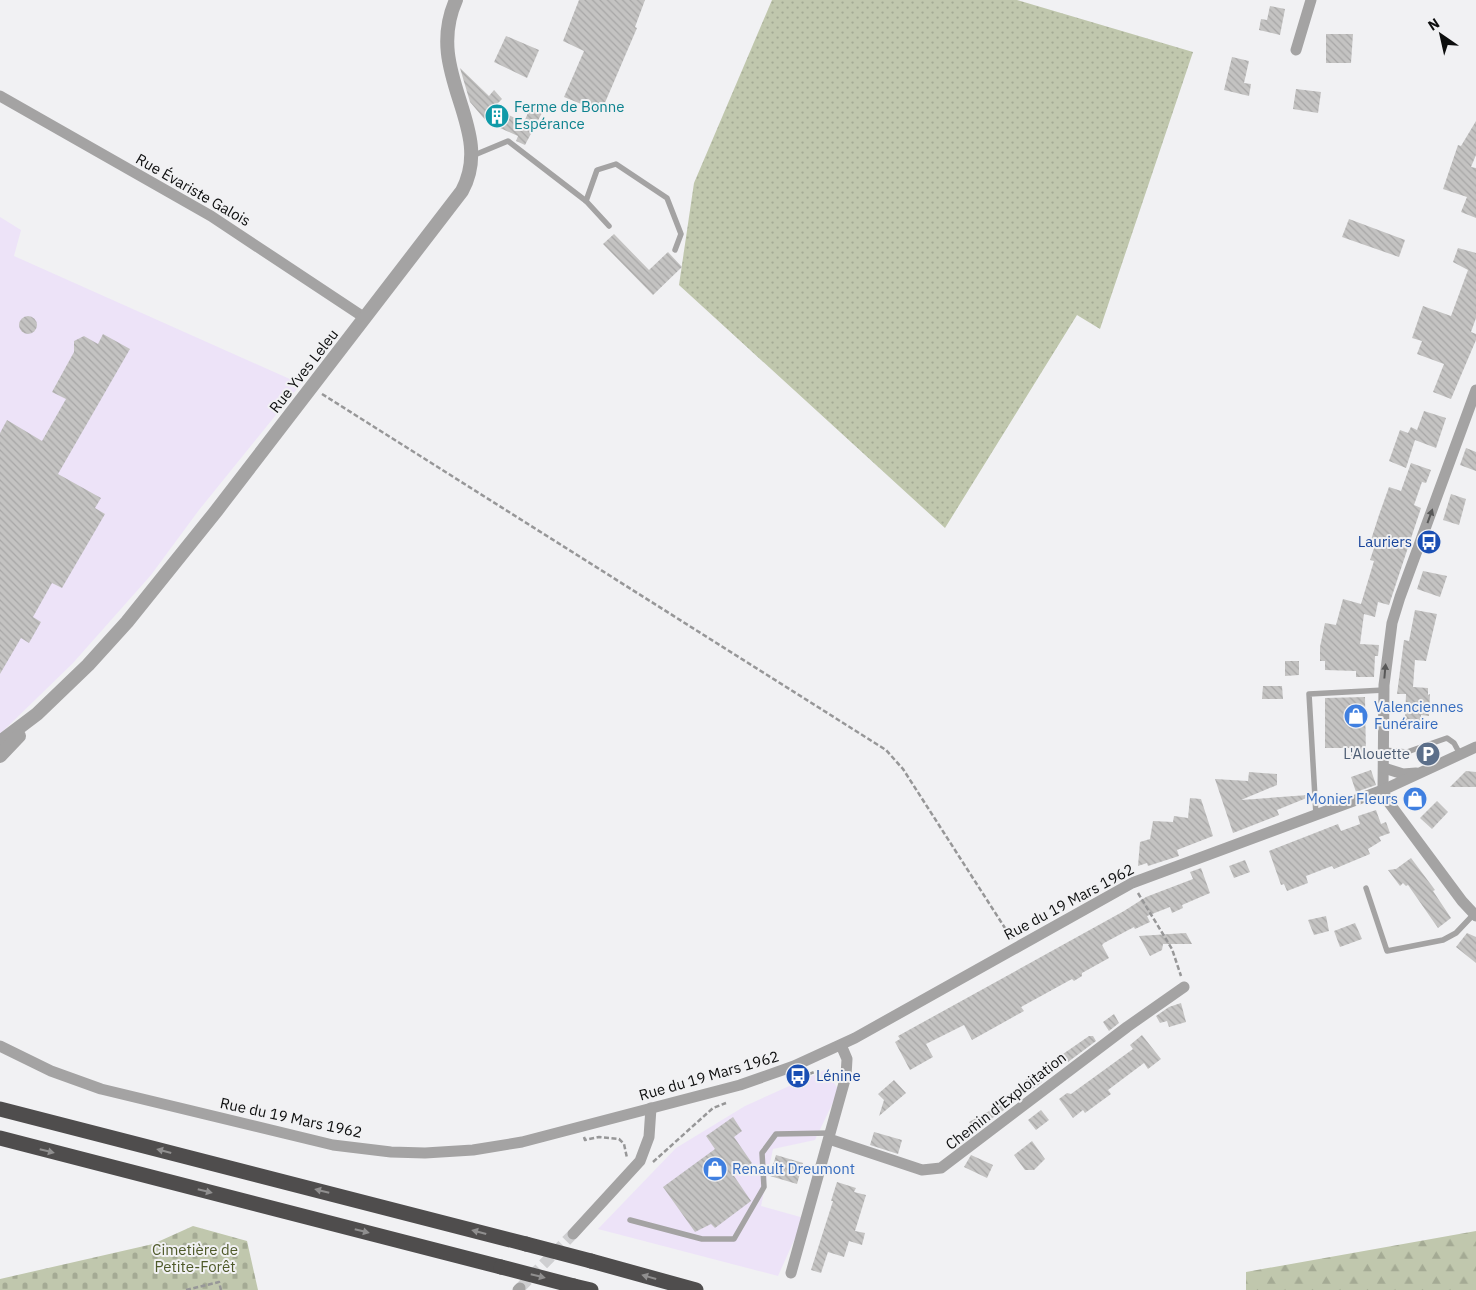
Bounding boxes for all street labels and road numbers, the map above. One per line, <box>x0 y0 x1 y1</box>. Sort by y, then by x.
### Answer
street label: Rue Évariste Galois <box>133 149 254 230</box>
street label: Rue Yves Leleu <box>265 325 342 416</box>
street label: Rue du 19 Mars 1962 <box>1000 859 1137 944</box>
street label: Rue du 19 Mars 1962 <box>637 1046 781 1105</box>
street label: Chemin d'Exploitation <box>942 1048 1070 1154</box>
street label: Rue du 19 Mars 1962 <box>218 1093 364 1142</box>

